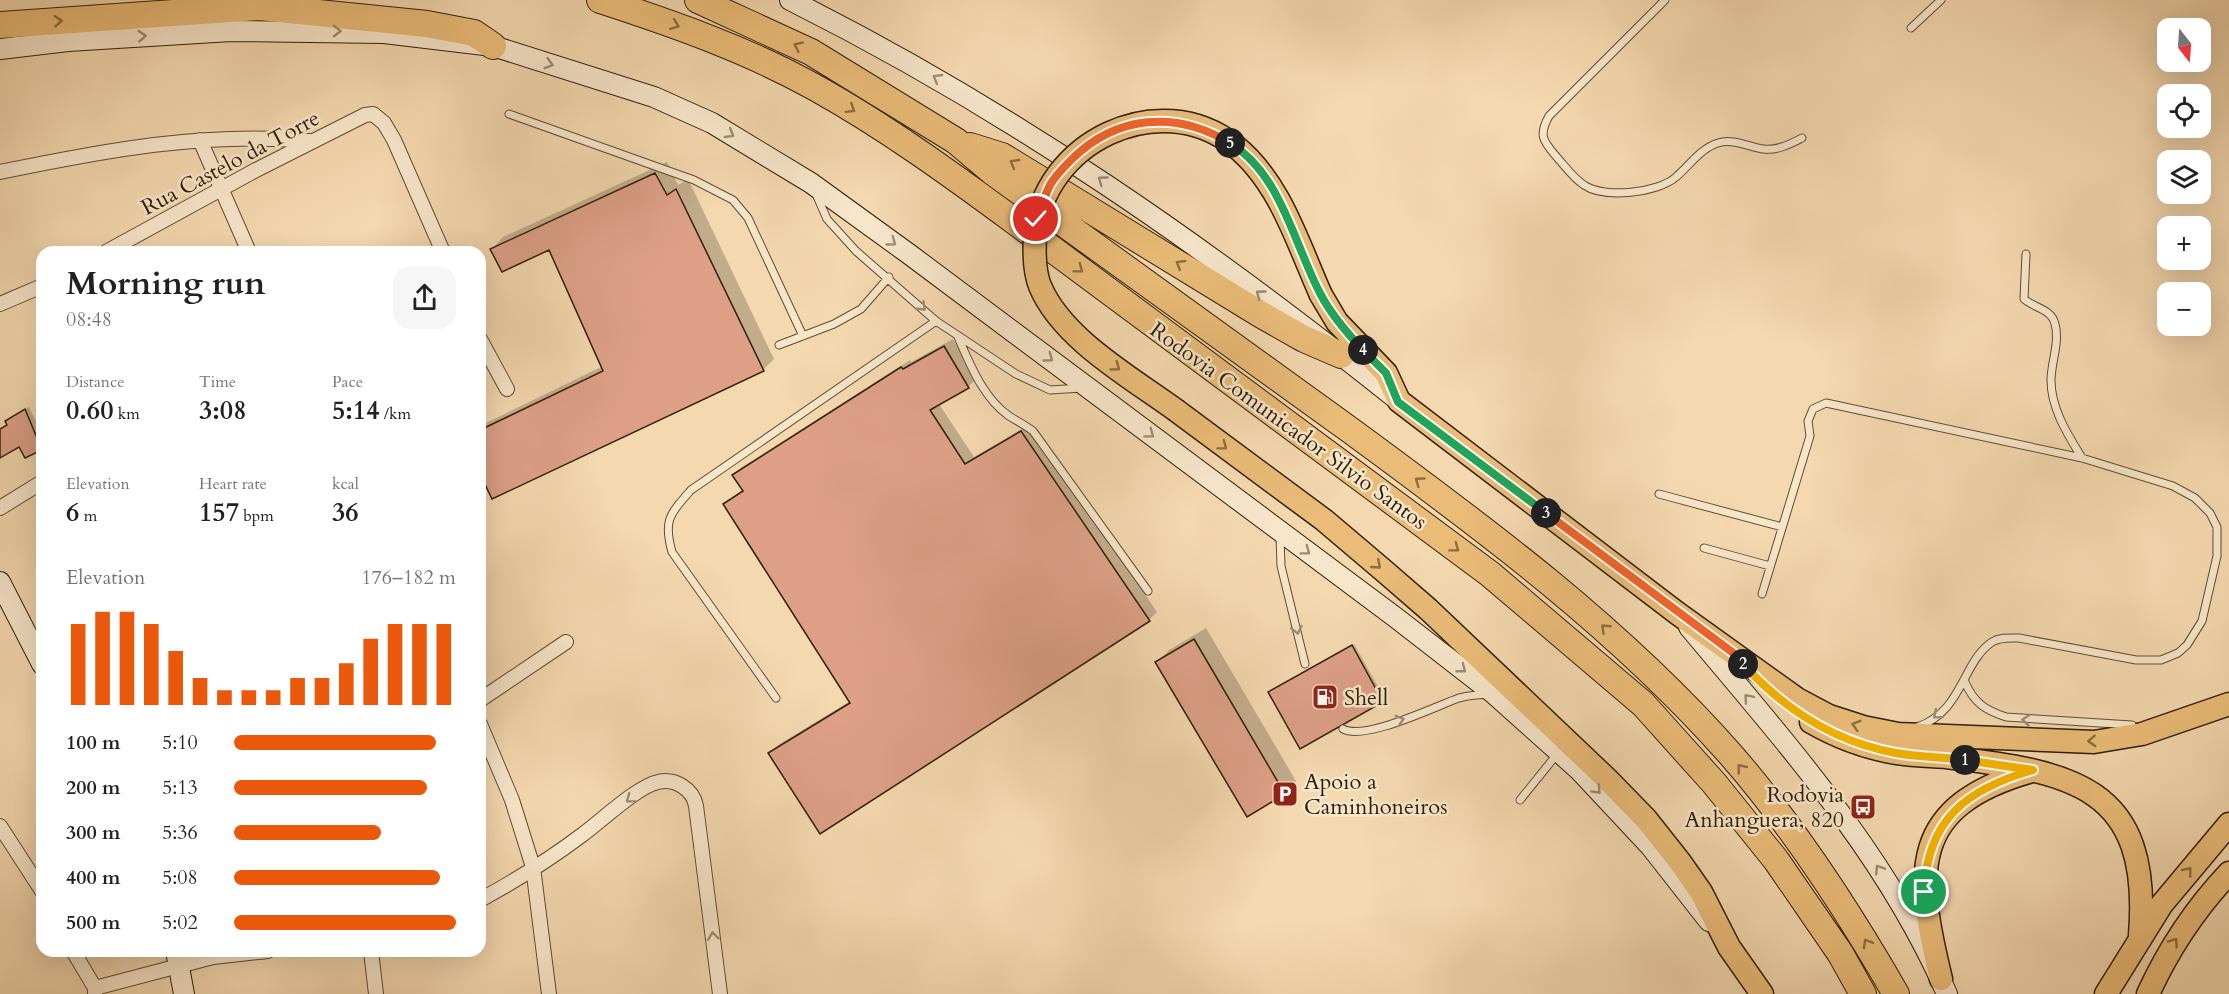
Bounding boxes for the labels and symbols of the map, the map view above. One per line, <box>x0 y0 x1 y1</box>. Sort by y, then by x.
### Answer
one-way arrow <box>54 14 63 27</box>
one-way arrow <box>669 18 680 30</box>
north arrow <box>2157 18 2211 72</box>
one-way arrow <box>332 25 341 37</box>
one-way arrow <box>137 30 146 43</box>
one-way arrow <box>793 41 804 53</box>
one-way arrow <box>543 57 554 69</box>
one-way arrow <box>932 73 943 85</box>
one-way arrow <box>845 102 855 114</box>
street label: Rua Castelo da Torre <box>136 103 325 223</box>
one-way arrow <box>724 127 734 139</box>
pin: 5 <box>1215 128 1245 158</box>
one-way arrow <box>1010 159 1020 171</box>
one-way arrow <box>1098 176 1109 187</box>
pin <box>1010 193 1061 244</box>
one-way arrow <box>886 235 897 246</box>
one-way arrow <box>1176 260 1186 272</box>
one-way arrow <box>1073 262 1084 273</box>
one-way arrow <box>1256 291 1267 302</box>
one-way arrow <box>915 300 926 311</box>
street label: Rodovia Comunicador Silvio Santos <box>1144 315 1433 537</box>
pin: 4 <box>1348 335 1378 365</box>
one-way arrow <box>1042 351 1053 362</box>
one-way arrow <box>1110 360 1121 371</box>
one-way arrow <box>1143 427 1154 438</box>
one-way arrow <box>1217 439 1228 450</box>
one-way arrow <box>1415 477 1426 488</box>
pin: 3 <box>1531 498 1561 528</box>
one-way arrow <box>1449 540 1460 551</box>
one-way arrow <box>1299 544 1310 555</box>
one-way arrow <box>1370 558 1381 569</box>
one-way arrow <box>1289 625 1302 635</box>
one-way arrow <box>1601 625 1612 636</box>
pin: 2 <box>1728 649 1758 679</box>
one-way arrow <box>1455 661 1466 672</box>
fuel station icon: Shell <box>1310 682 1340 712</box>
place label: Shell <box>1344 683 1389 713</box>
one-way arrow <box>1744 694 1755 705</box>
one-way arrow <box>1932 708 1943 719</box>
one-way arrow <box>2021 713 2030 726</box>
one-way arrow <box>1394 715 1404 727</box>
one-way arrow <box>1851 720 1862 732</box>
one-way arrow <box>2087 734 2097 747</box>
pin: 1 <box>1950 745 1980 775</box>
one-way arrow <box>1737 764 1748 775</box>
place label: Apoio a Caminhoneiros <box>1304 767 1448 822</box>
parking icon: Apoio a Caminhoneiros <box>1270 779 1300 809</box>
place label: Rodovia Anhanguera, 820 <box>1685 780 1844 835</box>
one-way arrow <box>1590 783 1601 794</box>
one-way arrow <box>626 792 637 803</box>
bus stop icon: Rodovia Anhanguera, 820 <box>1848 792 1878 822</box>
one-way arrow <box>1875 865 1886 876</box>
pin <box>1898 866 1949 917</box>
one-way arrow <box>2180 867 2191 878</box>
one-way arrow <box>707 931 720 940</box>
one-way arrow <box>2167 938 2178 949</box>
one-way arrow <box>1862 939 1874 949</box>

